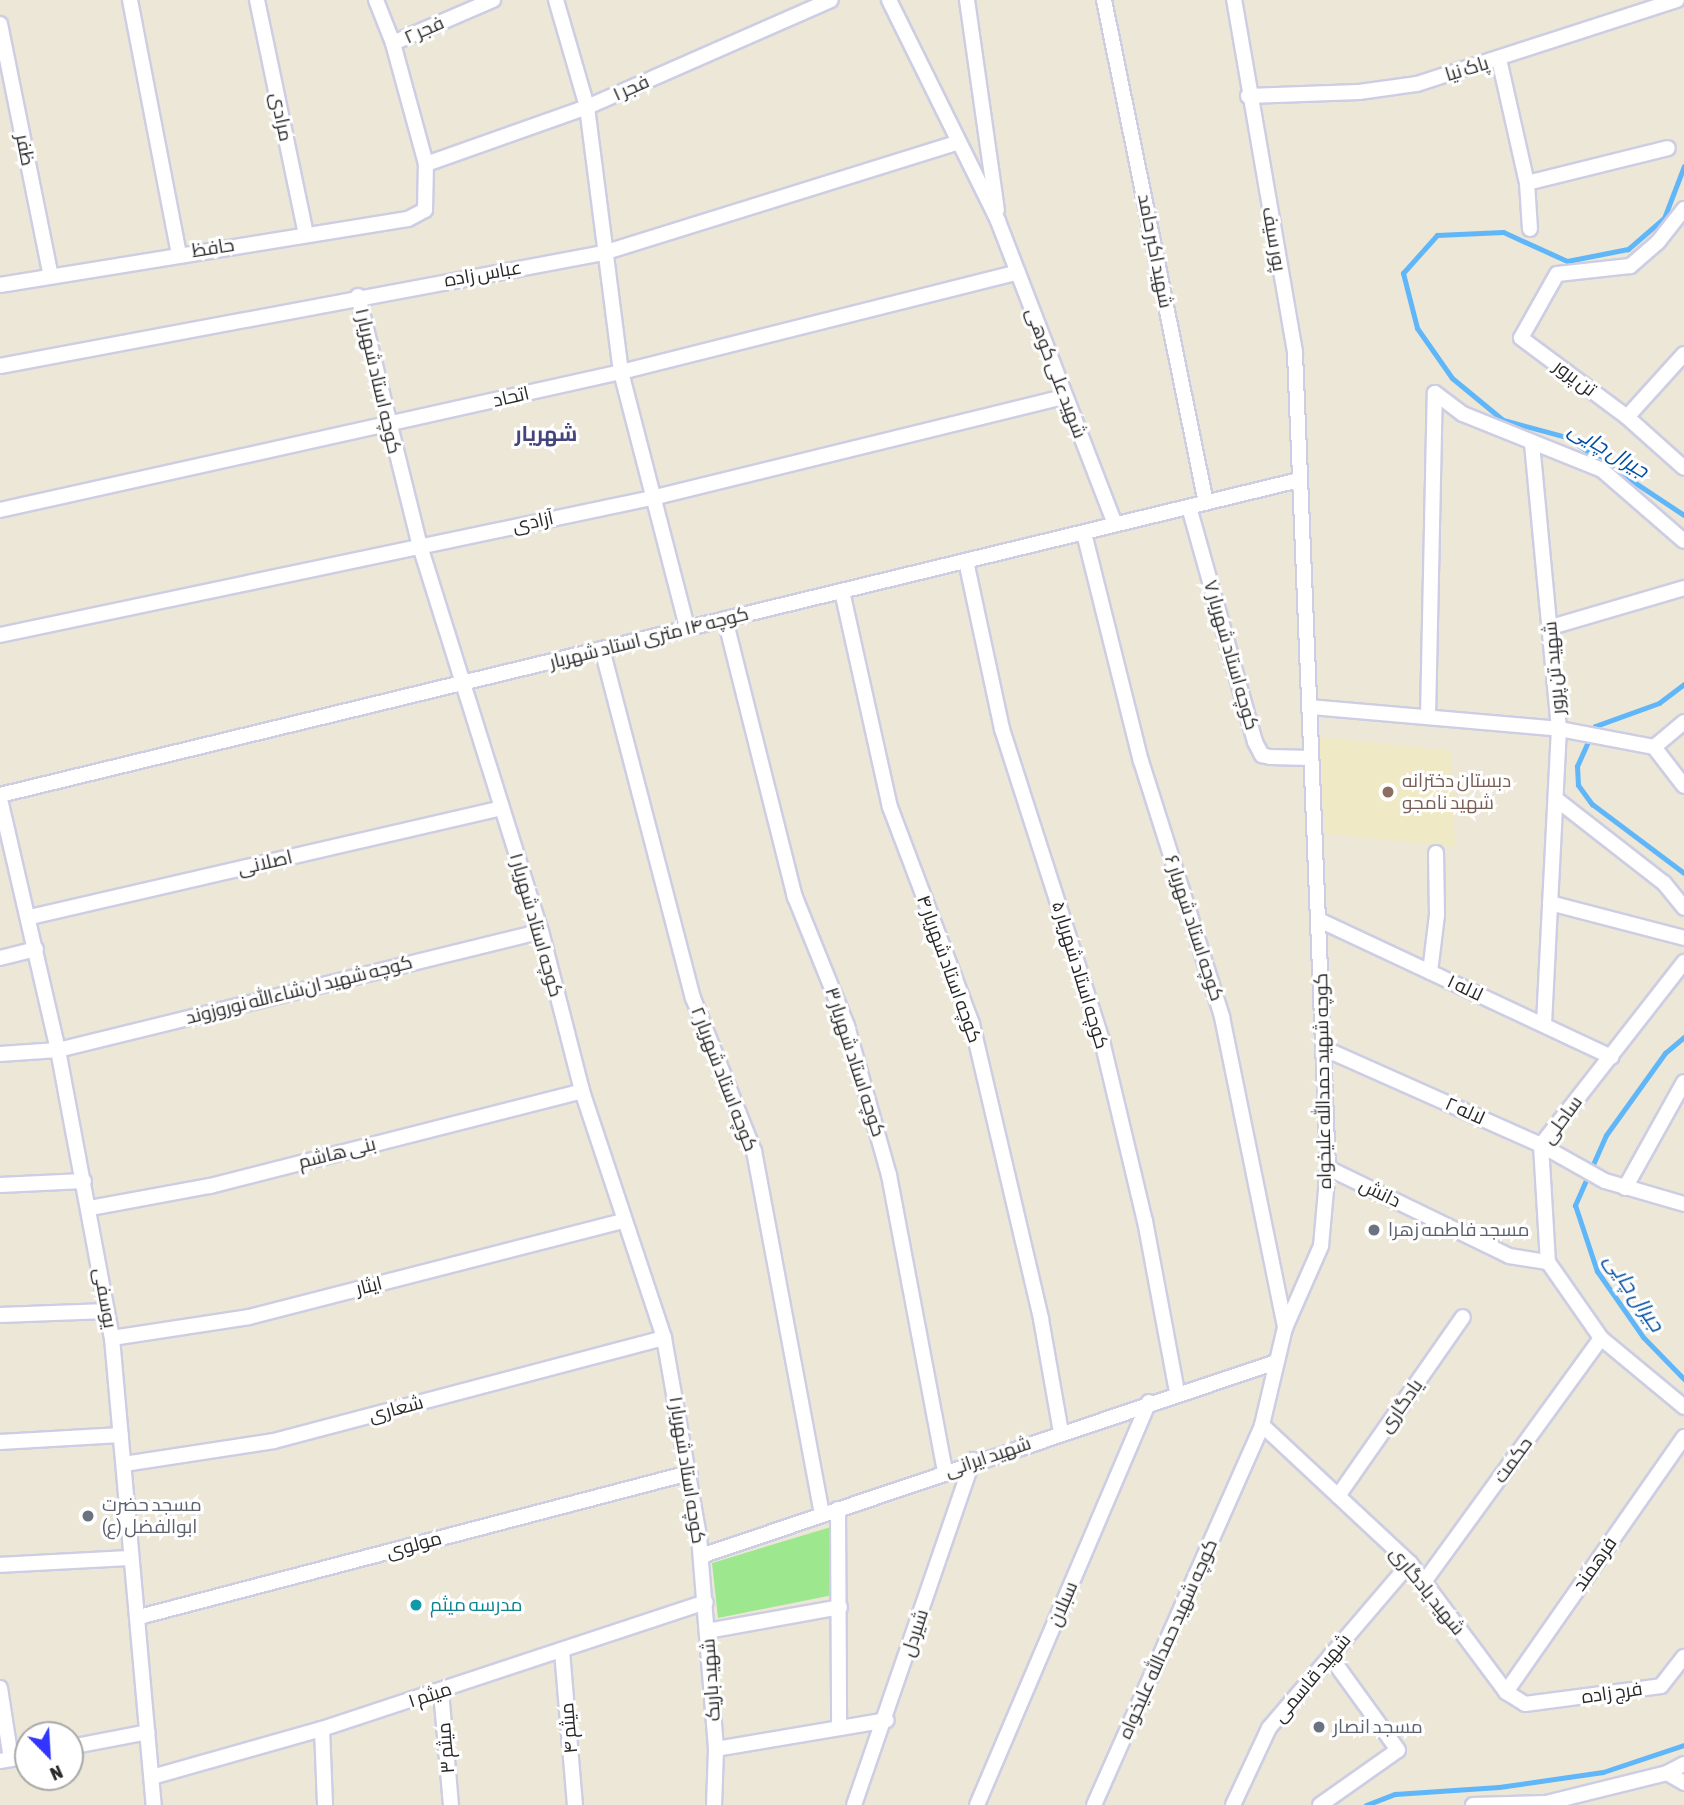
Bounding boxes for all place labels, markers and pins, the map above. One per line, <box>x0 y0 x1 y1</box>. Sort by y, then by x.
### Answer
place label: دبستان دخترانه شهید نامجو <box>1402 770 1511 814</box>
marker: دبستان دخترانه شهید نامجو <box>1380 784 1396 800</box>
place label: مسجد فاطمه زهرا <box>1388 1219 1529 1241</box>
marker: مسجد فاطمه زهرا <box>1366 1222 1382 1238</box>
place label: مسجد حضرت ابوالفضل (ع) <box>102 1494 202 1538</box>
marker: مسجد حضرت ابوالفضل (ع) <box>80 1508 96 1524</box>
place label: مدرسه میثم <box>430 1594 523 1616</box>
marker: مدرسه میثم <box>408 1597 424 1613</box>
place label: مسجد انصار <box>1333 1716 1423 1738</box>
marker: مسجد انصار <box>1311 1719 1327 1735</box>

